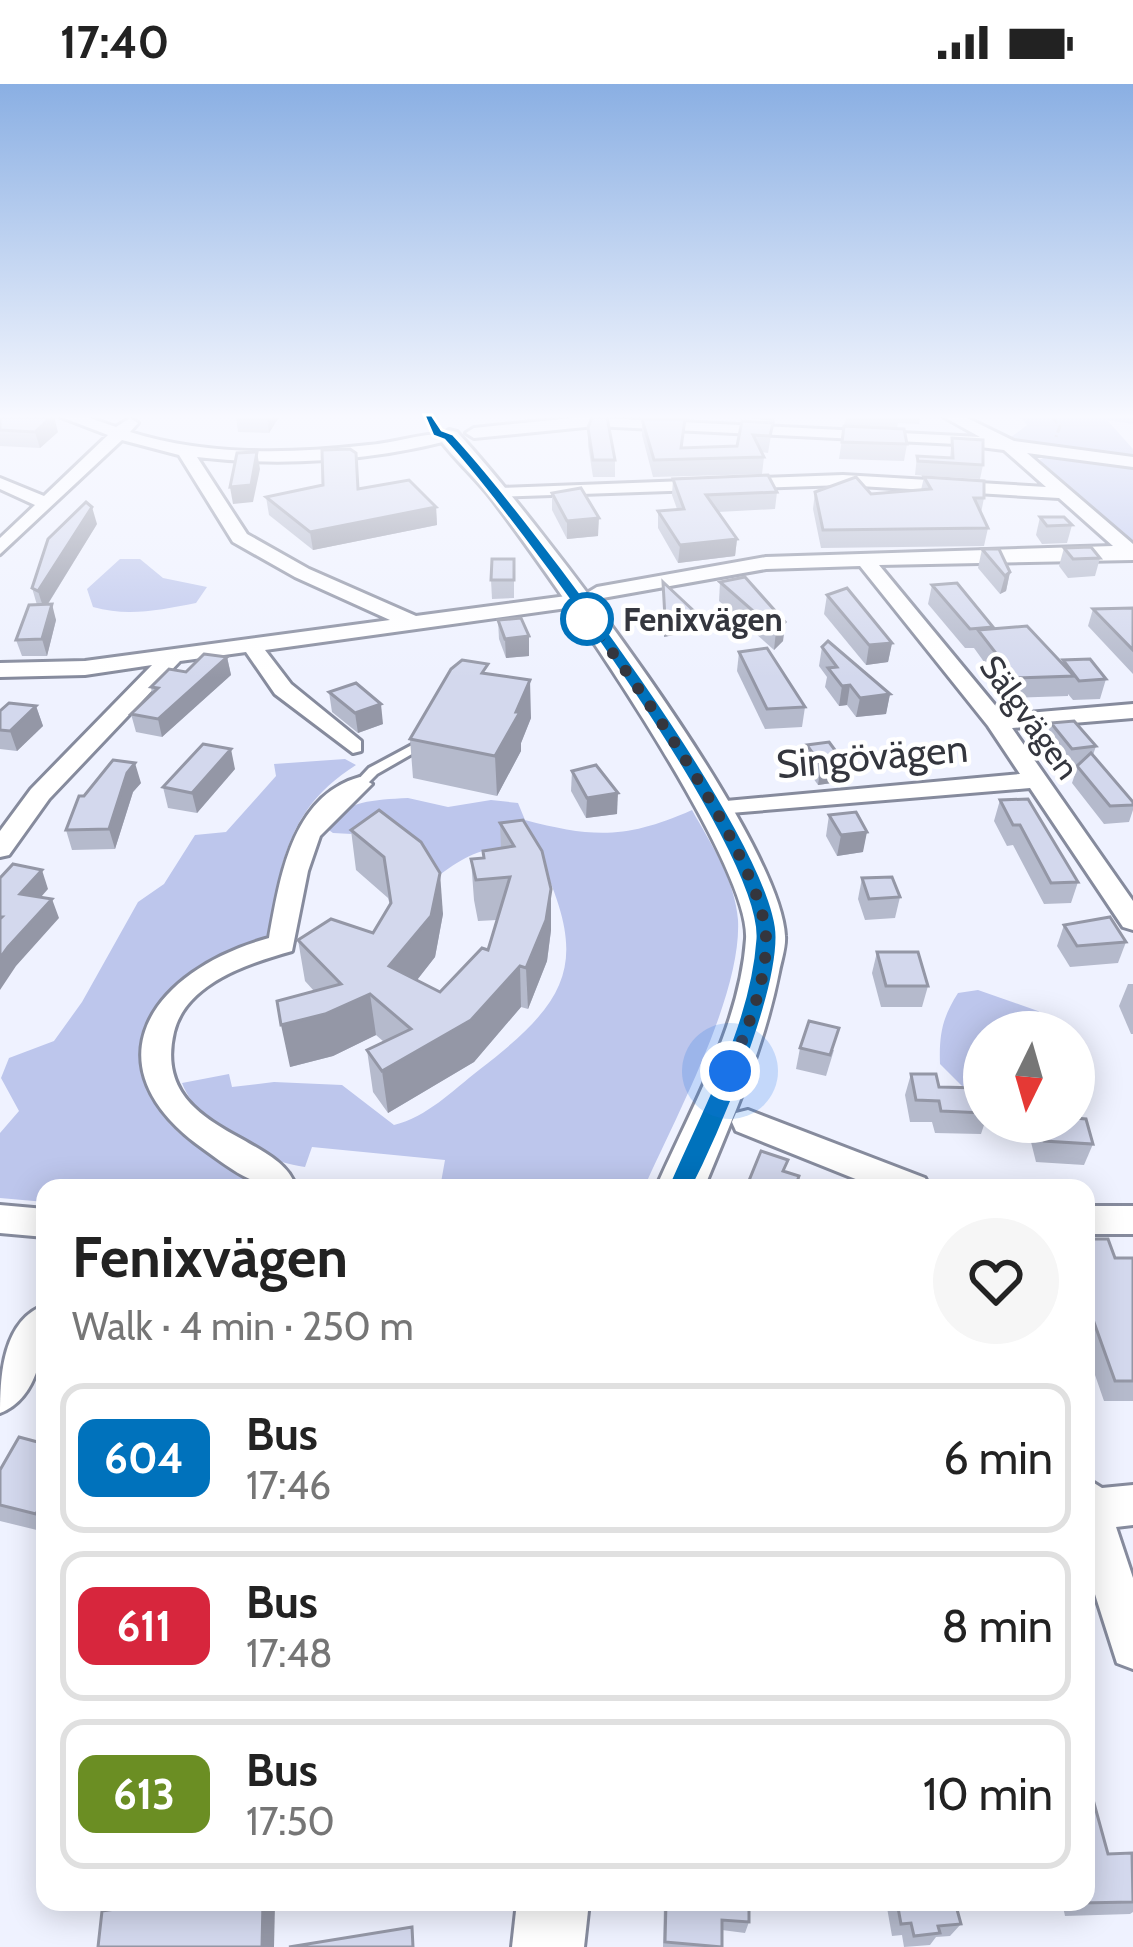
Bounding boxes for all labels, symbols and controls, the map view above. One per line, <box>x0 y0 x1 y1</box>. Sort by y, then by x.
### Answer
text: 17:40 <box>60 15 169 69</box>
marker: Fenixvägen <box>562 594 612 644</box>
place label: Fenixvägen <box>623 599 783 639</box>
street label: Sälgvägen <box>972 647 1088 787</box>
street label: Singövägen <box>774 724 970 788</box>
north arrow <box>963 1011 1095 1143</box>
map controls <box>963 1011 1095 1143</box>
your location <box>700 1041 760 1101</box>
button: heart <box>933 1218 1059 1344</box>
text: Fenixvägen <box>72 1222 348 1291</box>
text: Walk · 4 min · 250 m <box>72 1302 414 1350</box>
text: Bus <box>246 1407 318 1461</box>
text: 6 min <box>943 1431 1053 1485</box>
text: 604 <box>104 1432 184 1484</box>
text: 17:46 <box>246 1461 331 1509</box>
text: Bus <box>246 1575 318 1629</box>
text: 8 min <box>941 1599 1053 1653</box>
text: 611 <box>117 1600 171 1652</box>
text: 17:48 <box>246 1629 333 1677</box>
text: Bus <box>246 1743 318 1797</box>
text: 10 min <box>923 1767 1053 1821</box>
text: 613 <box>113 1768 175 1820</box>
text: 17:50 <box>246 1797 335 1845</box>

